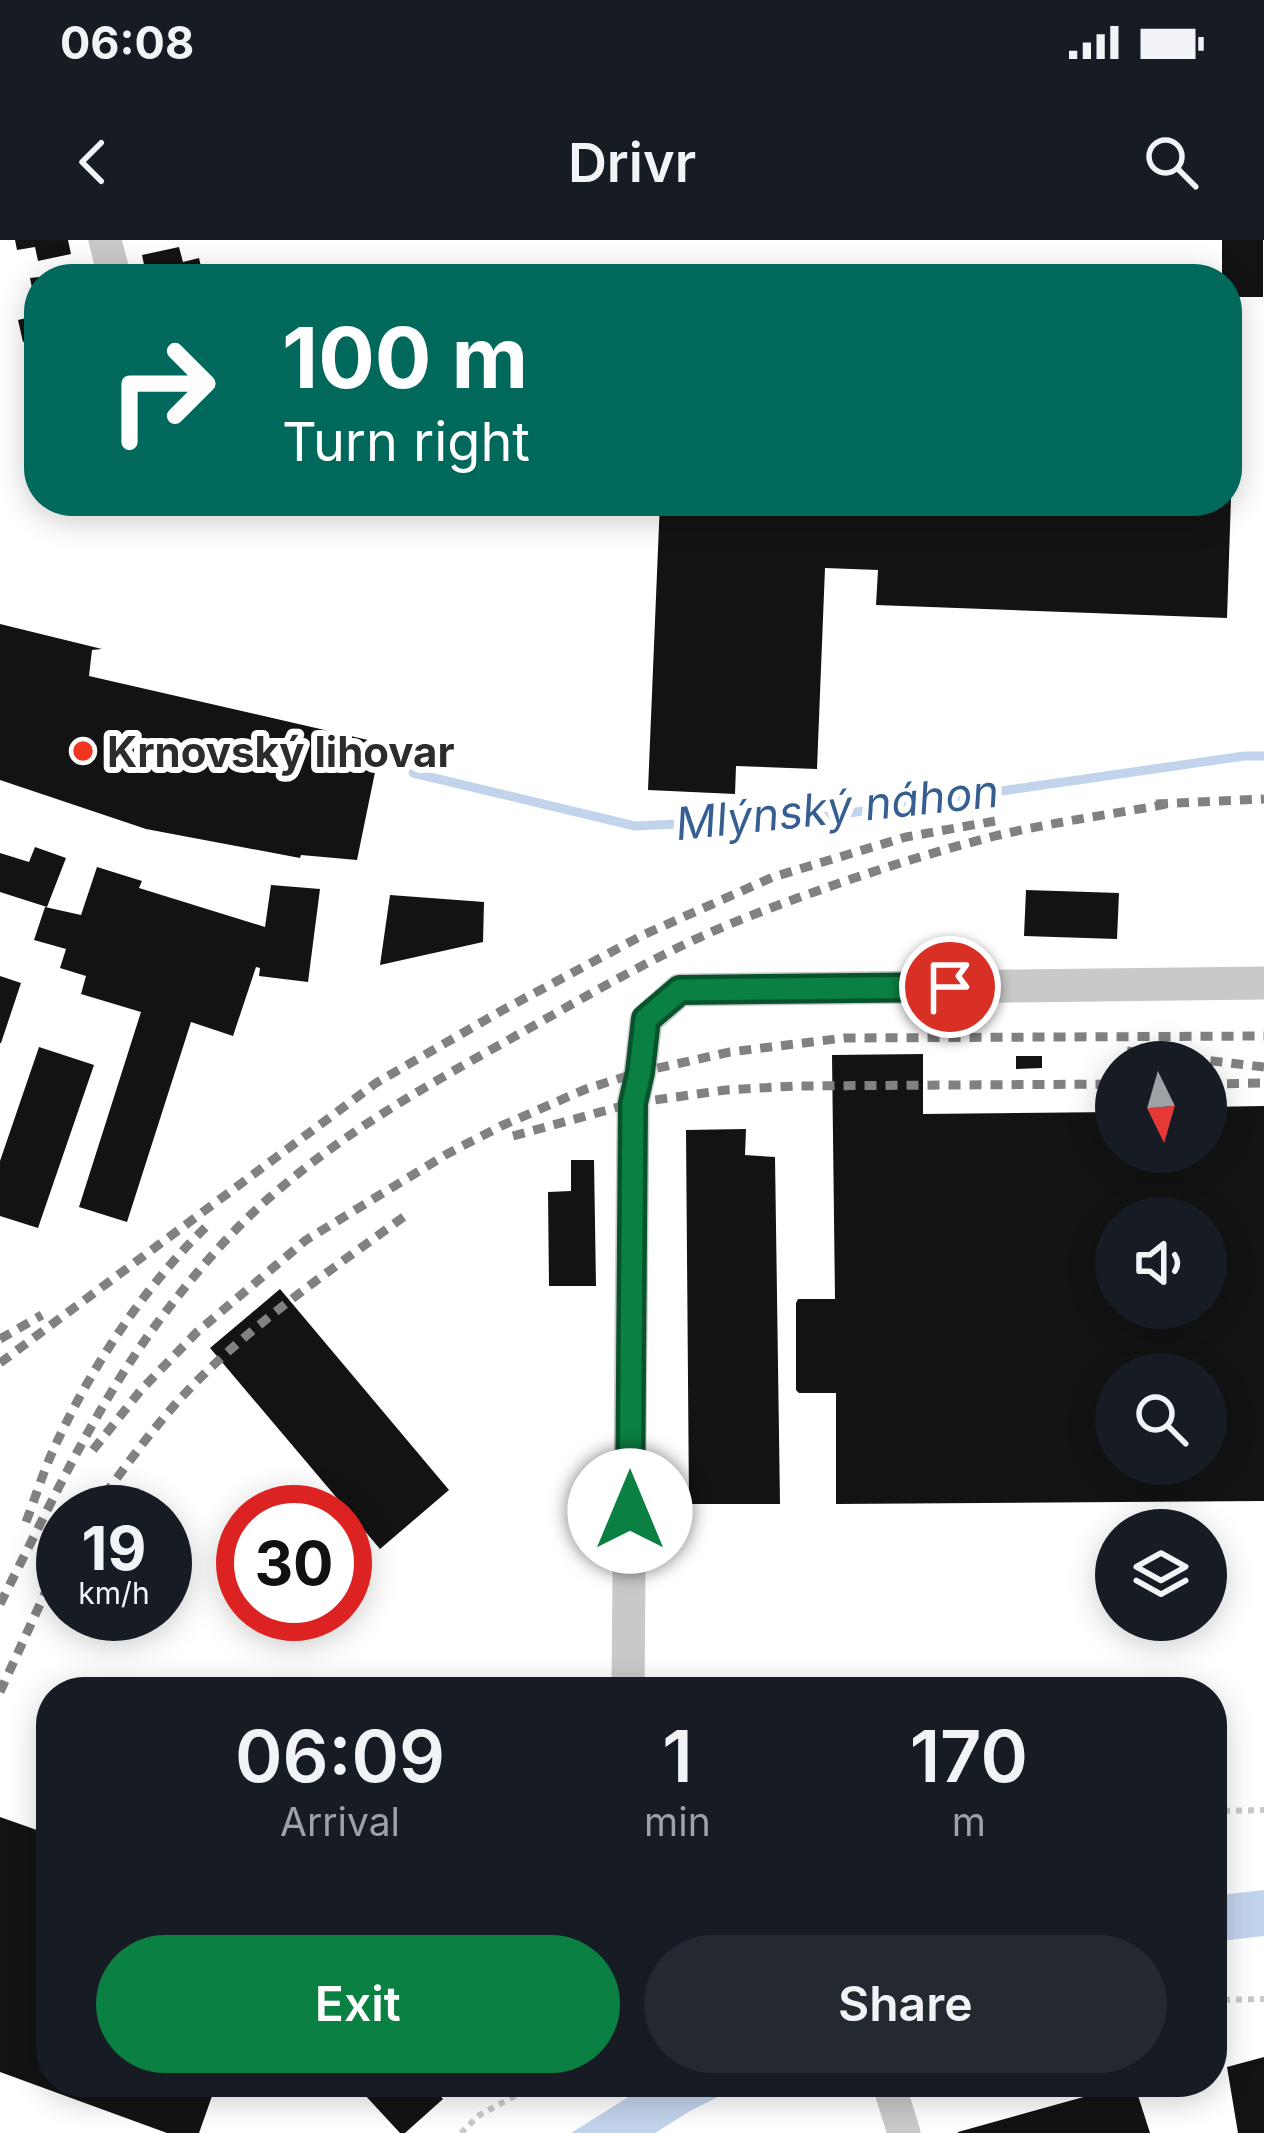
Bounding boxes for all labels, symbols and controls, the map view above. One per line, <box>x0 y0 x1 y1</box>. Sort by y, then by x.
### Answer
text: 06:08 <box>60 15 194 70</box>
icon: back <box>60 129 126 195</box>
icon: search <box>1138 129 1204 195</box>
text: Drivr <box>568 130 696 195</box>
text: 100 m <box>282 307 528 408</box>
icon: right <box>84 312 240 468</box>
text: Turn right <box>282 409 530 474</box>
place label: Krnovský lihovar <box>107 726 455 777</box>
marker: Krnovský lihovar <box>70 738 96 764</box>
water label: Mlýnský náhon <box>673 763 1001 851</box>
pin <box>899 936 1001 1038</box>
icon: arrive <box>917 954 983 1020</box>
north arrow <box>1095 1041 1227 1173</box>
map controls <box>1095 1041 1227 1641</box>
button: sound <box>1095 1197 1227 1329</box>
button: search <box>1095 1353 1227 1485</box>
position arrow <box>567 1448 693 1574</box>
speed limit sign: 30 <box>216 1485 372 1641</box>
button: layers <box>1095 1509 1227 1641</box>
text: 19 <box>82 1512 146 1584</box>
text: km/h <box>78 1575 150 1611</box>
text: 06:09 <box>235 1712 445 1799</box>
text: 1 <box>662 1712 693 1799</box>
text: 170 <box>910 1712 1028 1799</box>
text: Arrival <box>280 1798 400 1845</box>
text: min <box>644 1798 711 1845</box>
text: m <box>952 1798 986 1845</box>
button: Exit <box>96 1935 620 2073</box>
button: Share <box>644 1935 1167 2073</box>

